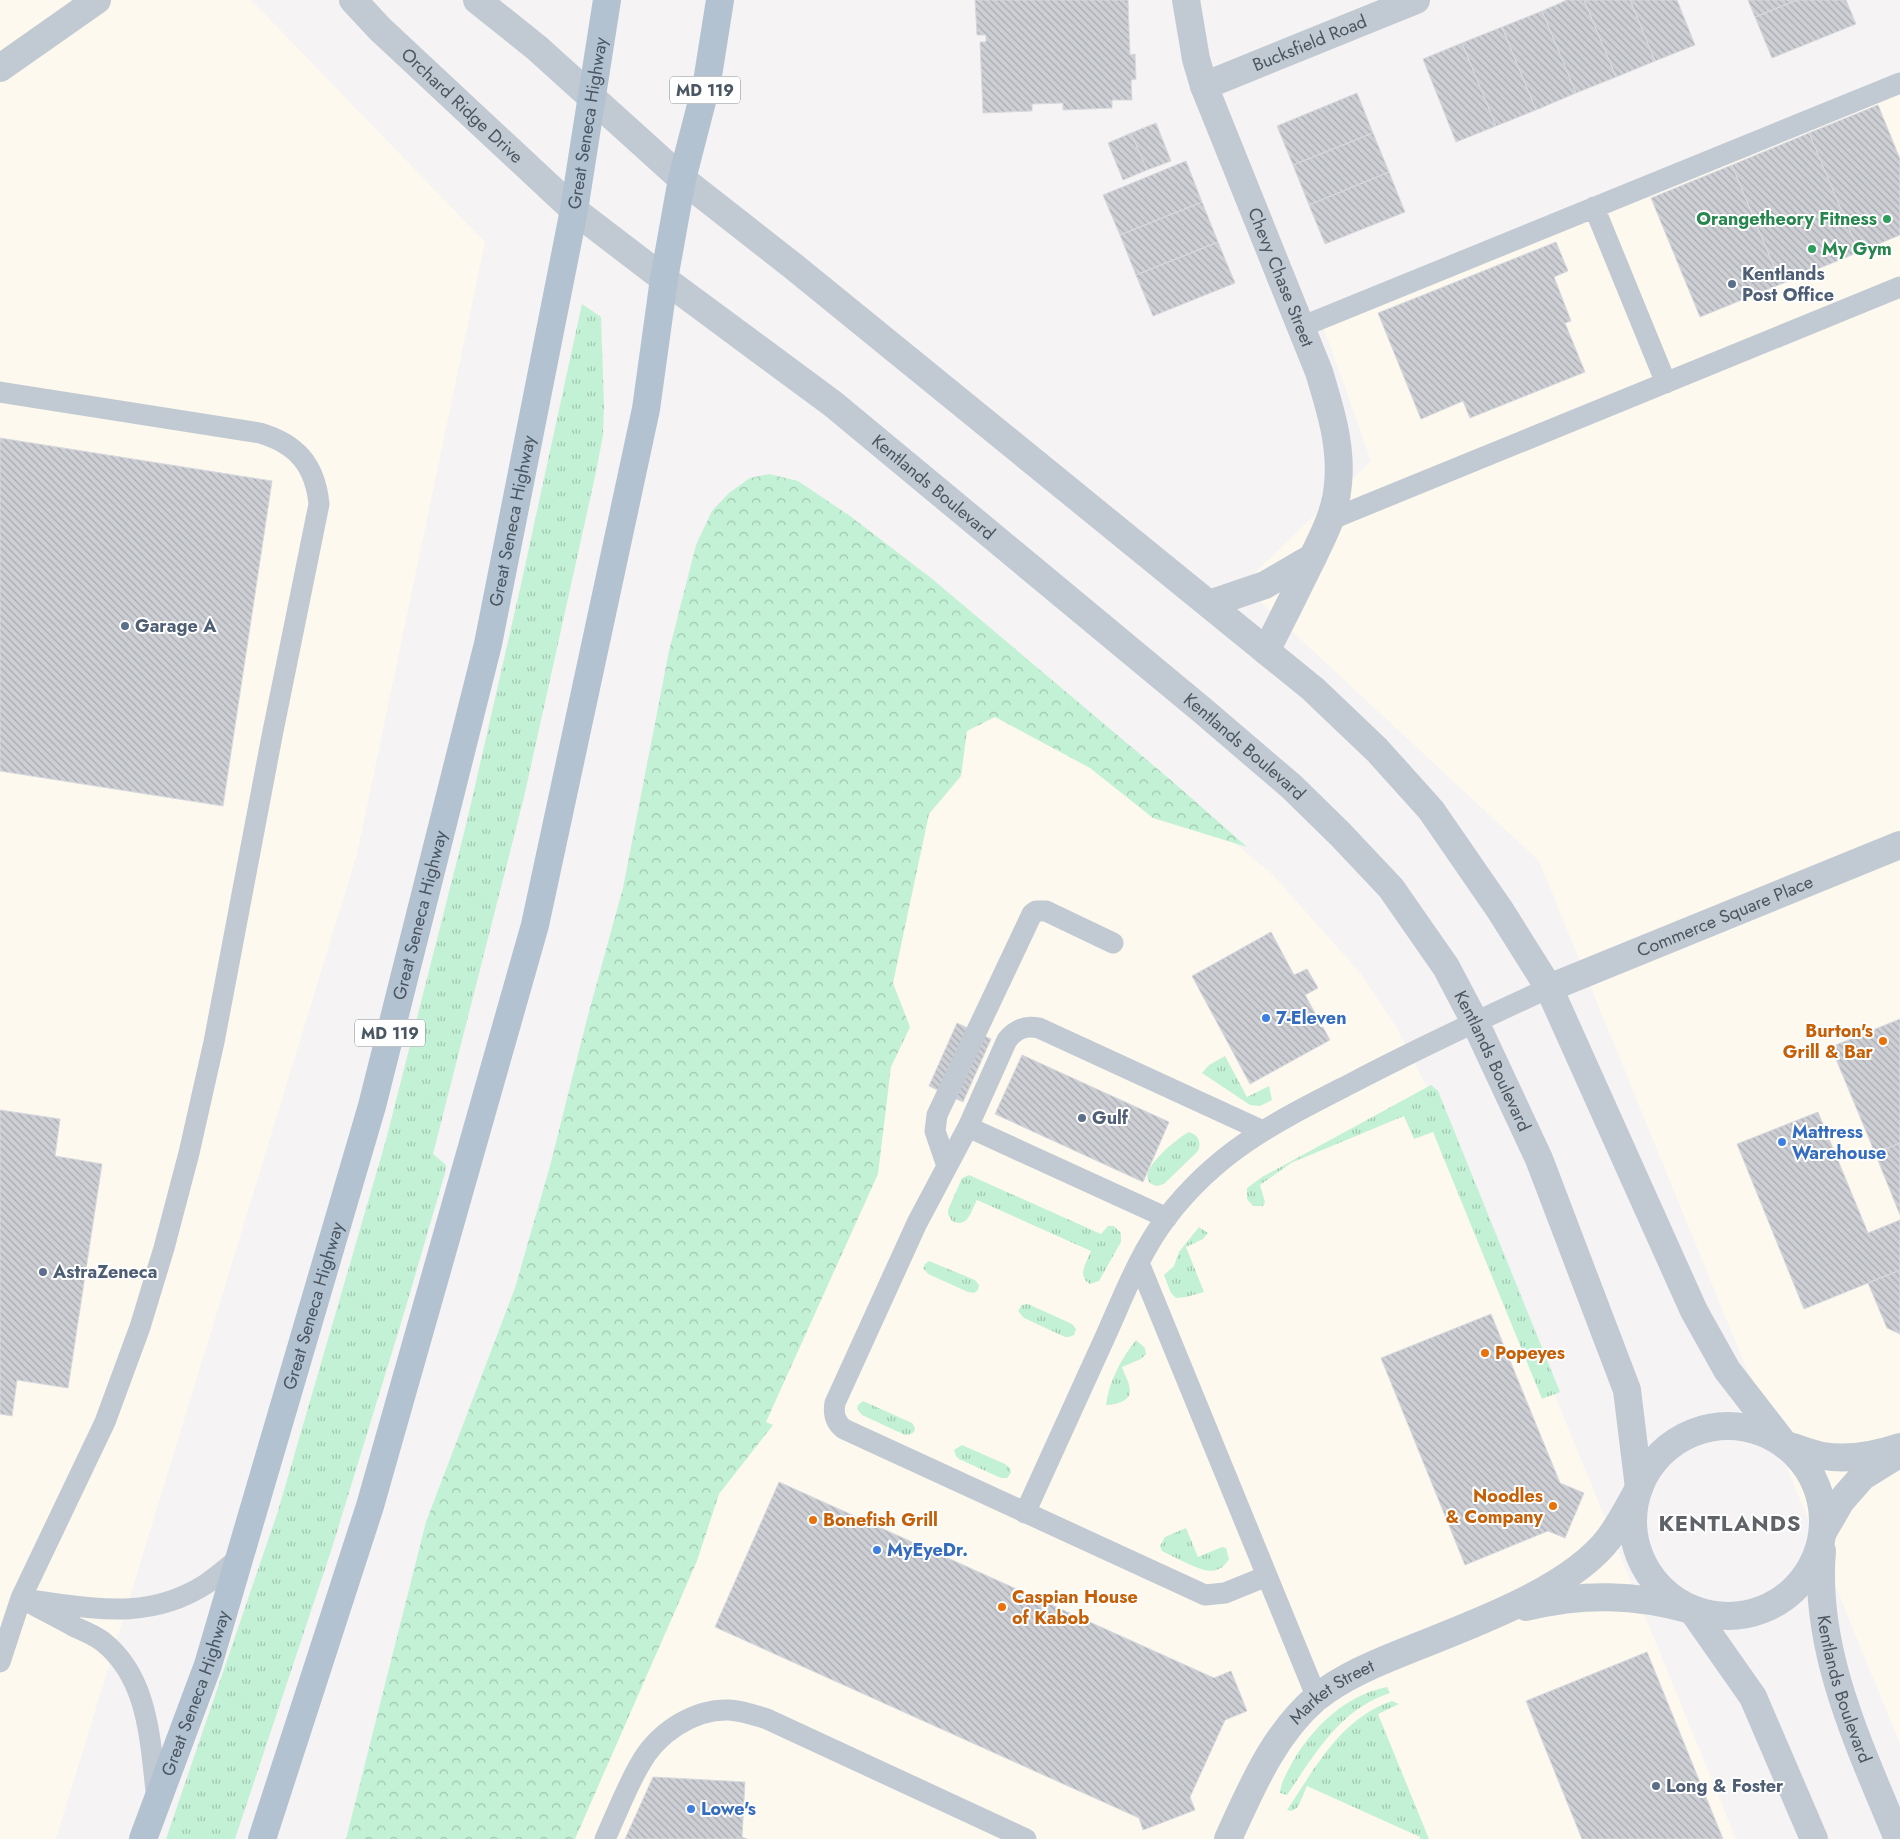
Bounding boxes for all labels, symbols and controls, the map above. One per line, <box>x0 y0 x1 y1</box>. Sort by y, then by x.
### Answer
street label: Bucksfield Road <box>1249 8 1371 78</box>
street label: Great Seneca Highway <box>561 35 614 211</box>
street label: Orchard Ridge Drive <box>395 42 529 169</box>
road number: MD 119 <box>670 76 740 104</box>
street label: Chevy Chase Street <box>1241 204 1321 351</box>
place label: Orangetheory Fitness <box>1696 206 1877 232</box>
marker: Orangetheory Fitness <box>1881 213 1893 225</box>
place label: My Gym <box>1822 236 1892 262</box>
marker: My Gym <box>1806 243 1818 255</box>
place label: Kentlands Post Office <box>1742 261 1834 308</box>
marker: Kentlands Post Office <box>1726 278 1738 290</box>
street label: Kentlands Boulevard <box>866 428 1001 546</box>
street label: Great Seneca Highway <box>483 433 542 609</box>
place label: Garage A <box>135 613 217 639</box>
marker: Garage A <box>119 620 131 632</box>
street label: Kentlands Boulevard <box>1178 687 1311 806</box>
street label: Great Seneca Highway <box>386 828 454 1003</box>
street label: Commerce Square Place <box>1633 869 1817 964</box>
street label: Kentlands Boulevard <box>1448 986 1537 1136</box>
place label: 7-Eleven <box>1276 1005 1347 1031</box>
marker: 7-Eleven <box>1260 1012 1272 1024</box>
place label: Burton's Grill & Bar <box>1783 1018 1874 1065</box>
road number: MD 119 <box>355 1020 425 1046</box>
marker: Burton's Grill & Bar <box>1877 1035 1889 1047</box>
place label: Gulf <box>1092 1105 1129 1131</box>
marker: Gulf <box>1076 1112 1088 1124</box>
place label: Mattress Warehouse <box>1792 1119 1886 1166</box>
marker: Mattress Warehouse <box>1776 1136 1788 1148</box>
street label: Great Seneca Highway <box>276 1219 350 1393</box>
place label: AstraZeneca <box>52 1259 157 1285</box>
marker: AstraZeneca <box>37 1266 49 1278</box>
place label: Popeyes <box>1495 1340 1565 1366</box>
marker: Popeyes <box>1479 1347 1491 1359</box>
place label: Noodles & Company <box>1446 1483 1544 1530</box>
marker: Noodles & Company <box>1547 1500 1559 1512</box>
place label: Bonefish Grill <box>823 1507 938 1533</box>
district label: KENTLANDS <box>1658 1507 1802 1539</box>
marker: Bonefish Grill <box>807 1514 819 1526</box>
place label: MyEyeDr. <box>887 1537 968 1563</box>
marker: MyEyeDr. <box>871 1544 883 1556</box>
place label: Caspian House of Kabob <box>1012 1584 1138 1631</box>
marker: Caspian House of Kabob <box>996 1601 1008 1613</box>
street label: Great Seneca Highway <box>155 1607 236 1780</box>
street label: Kentlands Boulevard <box>1811 1613 1878 1767</box>
street label: Market Street <box>1283 1653 1379 1730</box>
place label: Long & Foster <box>1666 1773 1784 1799</box>
marker: Long & Foster <box>1650 1780 1662 1792</box>
place label: Lowe's <box>701 1796 756 1822</box>
marker: Lowe's <box>685 1803 697 1815</box>

